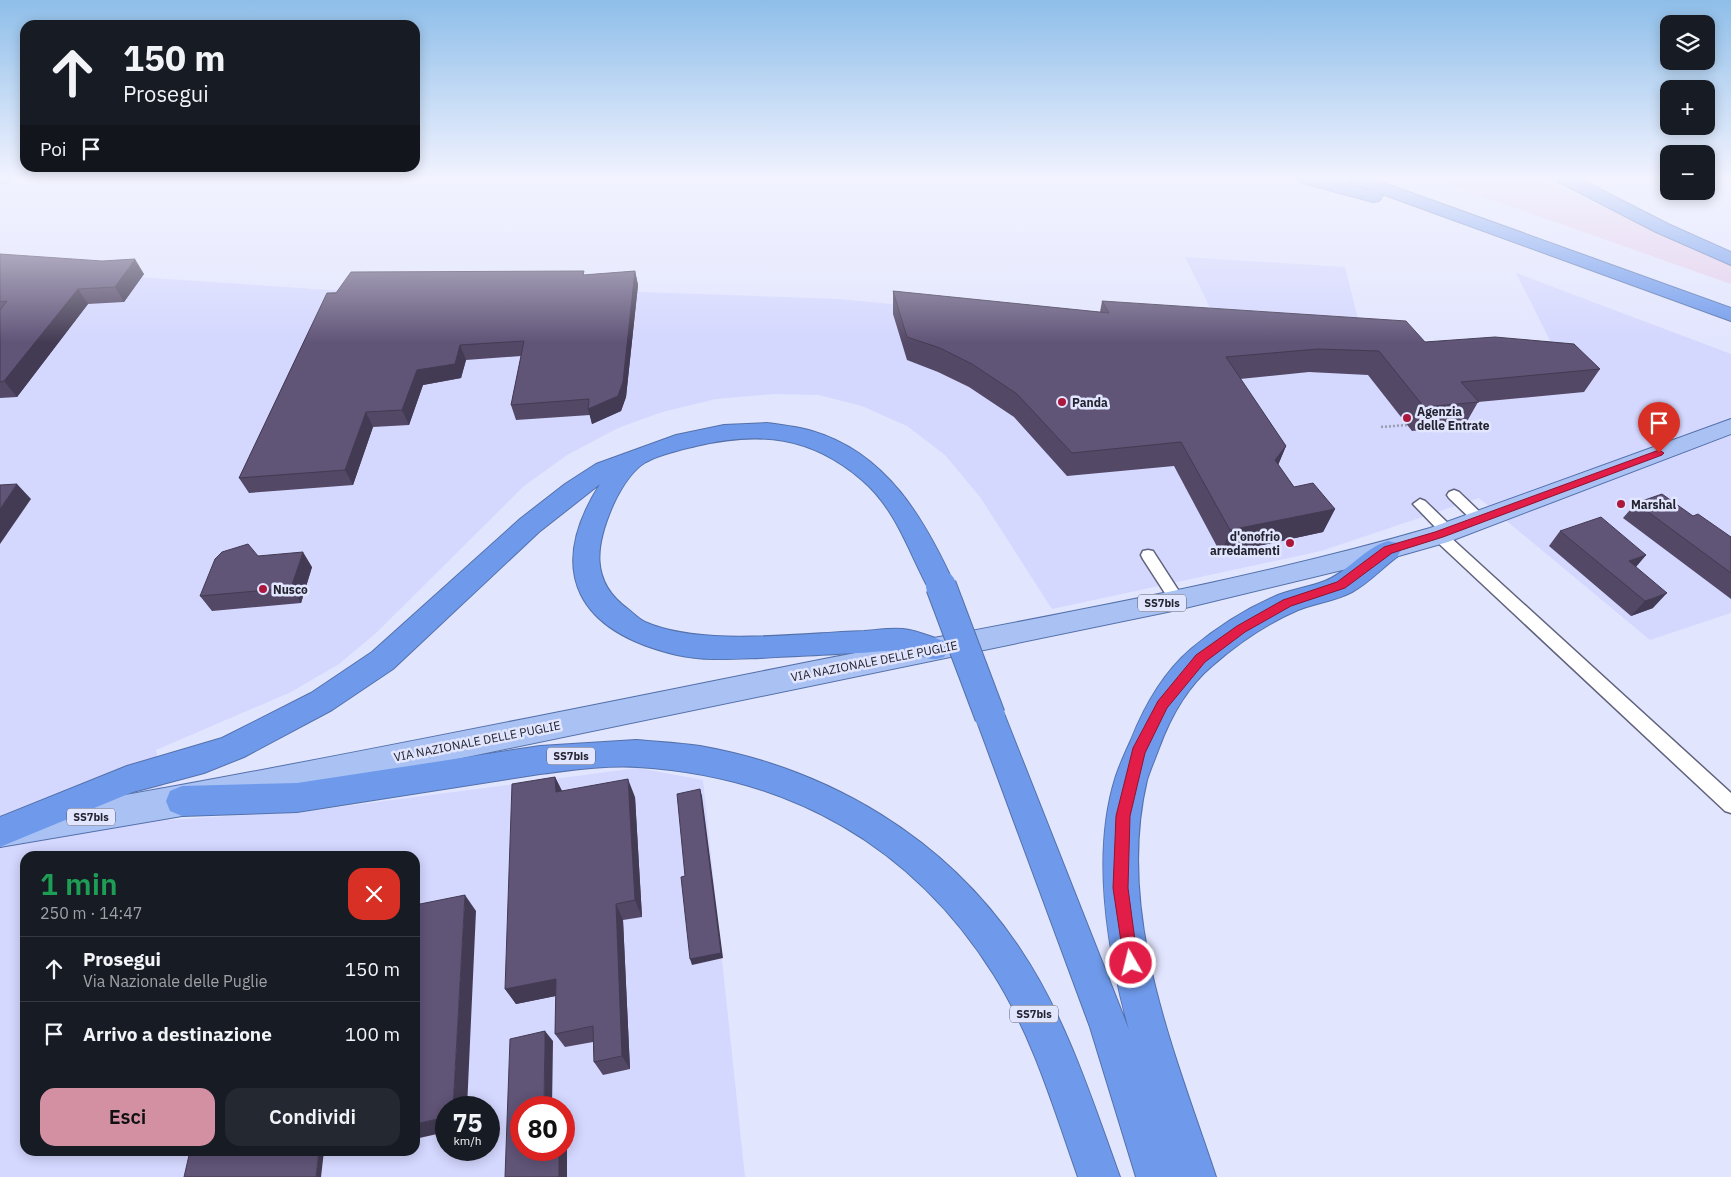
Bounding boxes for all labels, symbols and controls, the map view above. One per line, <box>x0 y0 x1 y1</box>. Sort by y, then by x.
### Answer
map controls <box>1660 15 1715 200</box>
button: layers <box>1660 15 1715 70</box>
text: 150 m <box>123 35 226 81</box>
icon: ahead <box>40 40 105 105</box>
text: Prosegui <box>123 79 209 108</box>
button: + <box>1660 80 1715 135</box>
icon: arrive <box>77 135 105 163</box>
text: Poi <box>40 137 67 161</box>
button: − <box>1660 145 1715 200</box>
place label: Panda <box>1072 395 1108 410</box>
marker: Panda <box>1056 396 1068 408</box>
pin <box>1638 402 1680 453</box>
place label: Agenzia delle Entrate <box>1417 404 1490 433</box>
icon: arrive <box>1645 409 1673 437</box>
marker: Agenzia delle Entrate <box>1401 412 1413 424</box>
place label: Marshal <box>1631 497 1677 512</box>
marker: Marshal <box>1615 498 1627 510</box>
place label: d'onofrio arredamenti <box>1210 529 1280 558</box>
marker: d'onofrio arredamenti <box>1284 537 1296 549</box>
place label: Nusco <box>273 582 308 597</box>
marker: Nusco <box>257 583 269 595</box>
road number: SS7bis <box>1138 594 1186 612</box>
street label: VIA NAZIONALE DELLE PUGLIE <box>789 637 959 685</box>
street label: VIA NAZIONALE DELLE PUGLIE <box>392 717 562 765</box>
road number: SS7bis <box>547 748 595 764</box>
road number: SS7bis <box>67 809 115 826</box>
text: 1 min <box>40 864 118 903</box>
button: close <box>348 868 400 920</box>
text: 250 m · 14:47 <box>40 903 142 923</box>
position arrow <box>1104 936 1156 988</box>
text: Prosegui <box>83 947 161 971</box>
icon: ahead <box>40 955 68 983</box>
text: 150 m <box>345 957 400 981</box>
text: Via Nazionale delle Puglie <box>83 971 267 991</box>
road number: SS7bis <box>1010 1006 1058 1022</box>
icon: arrive <box>40 1020 68 1048</box>
text: Arrivo a destinazione <box>83 1022 272 1046</box>
text: 100 m <box>345 1022 400 1046</box>
button: Esci <box>40 1088 215 1146</box>
button: Condividi <box>225 1088 400 1146</box>
speed limit sign: 80 <box>510 1096 575 1161</box>
text: 75 <box>452 1106 483 1139</box>
text: km/h <box>453 1133 482 1148</box>

